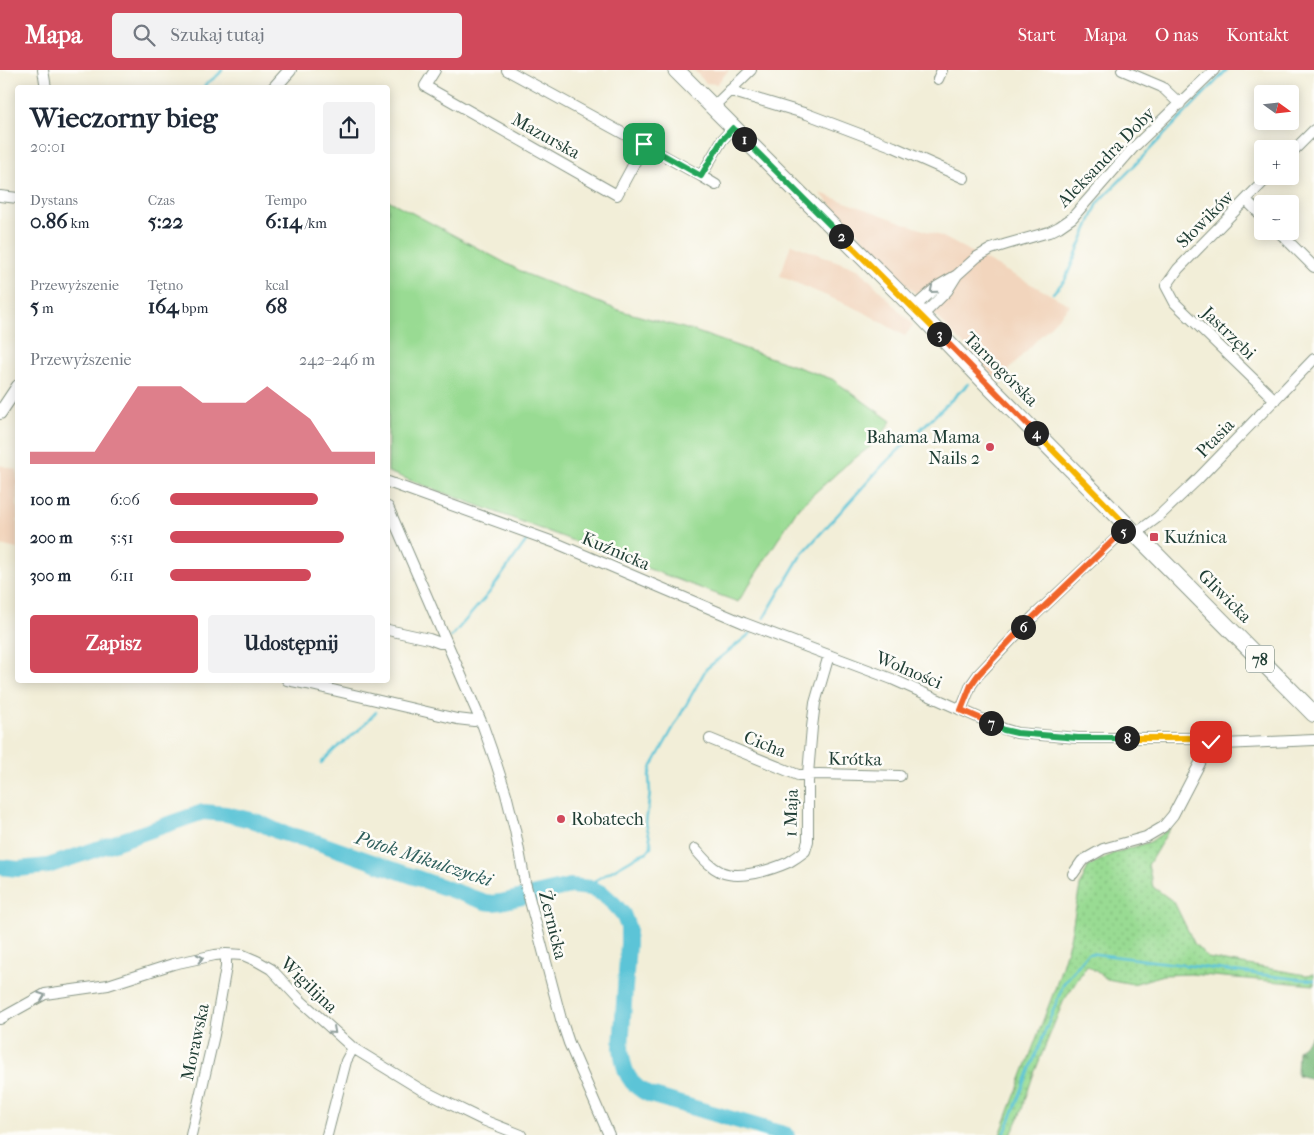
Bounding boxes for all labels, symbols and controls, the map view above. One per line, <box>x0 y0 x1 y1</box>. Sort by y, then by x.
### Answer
search box <box>112 13 462 58</box>
text: Mapa <box>25 21 82 49</box>
icon: search <box>130 21 158 49</box>
text: Szukaj tutaj <box>170 24 265 46</box>
text: Start <box>1018 25 1056 46</box>
text: Mapa <box>1084 25 1127 46</box>
text: O nas <box>1155 25 1198 46</box>
text: Kontakt <box>1226 25 1289 46</box>
north arrow <box>1254 85 1299 130</box>
map controls <box>1254 85 1299 240</box>
text: Wieczorny bieg <box>30 101 218 134</box>
button: share <box>323 102 375 154</box>
street label: Aleksandra Doby <box>1053 102 1160 212</box>
street label: Mazurska <box>508 109 584 164</box>
pin <box>623 123 665 165</box>
pin: 1 <box>732 126 756 152</box>
icon: arrive <box>630 130 658 158</box>
text: 1 <box>742 131 747 148</box>
text: 20:01 <box>30 137 65 156</box>
button: + <box>1254 140 1299 185</box>
street label: Słowików <box>1172 186 1239 253</box>
text: Dystans <box>30 192 78 209</box>
text: Czas <box>148 192 175 209</box>
text: Tempo <box>265 192 307 209</box>
button: − <box>1254 195 1299 240</box>
text: 0.86 <box>30 209 68 233</box>
text: 5:22 <box>148 209 183 233</box>
text: 6:14 <box>265 209 302 233</box>
text: km <box>68 215 89 232</box>
text: /km <box>302 215 327 232</box>
pin: 2 <box>828 224 854 248</box>
text: 2 <box>838 228 845 245</box>
text: Przewyższenie <box>30 277 119 294</box>
text: Tętno <box>148 277 183 294</box>
text: kcal <box>265 277 289 294</box>
one-way arrow <box>930 285 939 293</box>
text: 5 <box>30 294 39 318</box>
text: 164 <box>148 294 179 318</box>
text: 68 <box>265 294 287 318</box>
text: m <box>39 300 54 317</box>
text: bpm <box>179 300 208 317</box>
street label: Jastrzębi <box>1196 301 1261 365</box>
pin: 3 <box>926 322 952 346</box>
text: 3 <box>937 326 942 343</box>
street label: Tarnogórska <box>959 328 1043 411</box>
text: Przewyższenie <box>30 350 132 369</box>
text: 242–246 m <box>299 350 375 369</box>
street label: Ptasia <box>1192 414 1239 462</box>
pin: 4 <box>1024 420 1048 446</box>
text: 4 <box>1032 425 1041 442</box>
place label: Bahama Mama Nails 2 <box>866 427 981 469</box>
marker: Bahama Mama Nails 2 <box>984 441 996 453</box>
text: 100 m <box>30 490 70 509</box>
text: 6:06 <box>110 490 140 509</box>
pin: 5 <box>1110 518 1136 544</box>
text: 5 <box>1120 523 1127 540</box>
place label: Kuźnica <box>1164 527 1227 548</box>
text: 200 m <box>30 528 73 547</box>
text: 5:51 <box>110 528 133 547</box>
street label: Kuźnicka <box>579 528 654 575</box>
marker: Kuźnica <box>1148 531 1160 543</box>
street label: Gliwicka <box>1194 565 1256 628</box>
text: 300 m <box>30 566 71 585</box>
text: 6:11 <box>110 566 134 585</box>
pin: 6 <box>1010 614 1036 640</box>
button: Zapisz <box>30 615 198 673</box>
button: Udostępnij <box>208 615 375 673</box>
text: 6 <box>1020 619 1027 636</box>
road number: 78 <box>1246 646 1274 672</box>
street label: Wolności <box>872 647 946 694</box>
pin: 7 <box>978 710 1004 736</box>
text: 7 <box>988 715 995 732</box>
pin <box>1190 721 1232 763</box>
pin: 8 <box>1114 726 1140 750</box>
street label: Cicha <box>741 727 790 763</box>
icon: check <box>1197 728 1225 756</box>
text: 8 <box>1124 730 1131 747</box>
street label: Krótka <box>828 749 883 770</box>
street label: 1 Maja <box>780 788 803 837</box>
place label: Robatech <box>571 809 644 830</box>
marker: Robatech <box>555 813 567 825</box>
water label: Potok Mikulczycki <box>352 826 496 892</box>
street label: Żernicka <box>534 888 572 962</box>
street label: Wigilijna <box>275 952 342 1018</box>
one-way arrow <box>195 953 204 964</box>
one-way arrow <box>38 992 46 1002</box>
street label: Morawska <box>177 1001 214 1083</box>
one-way arrow <box>328 1025 337 1034</box>

